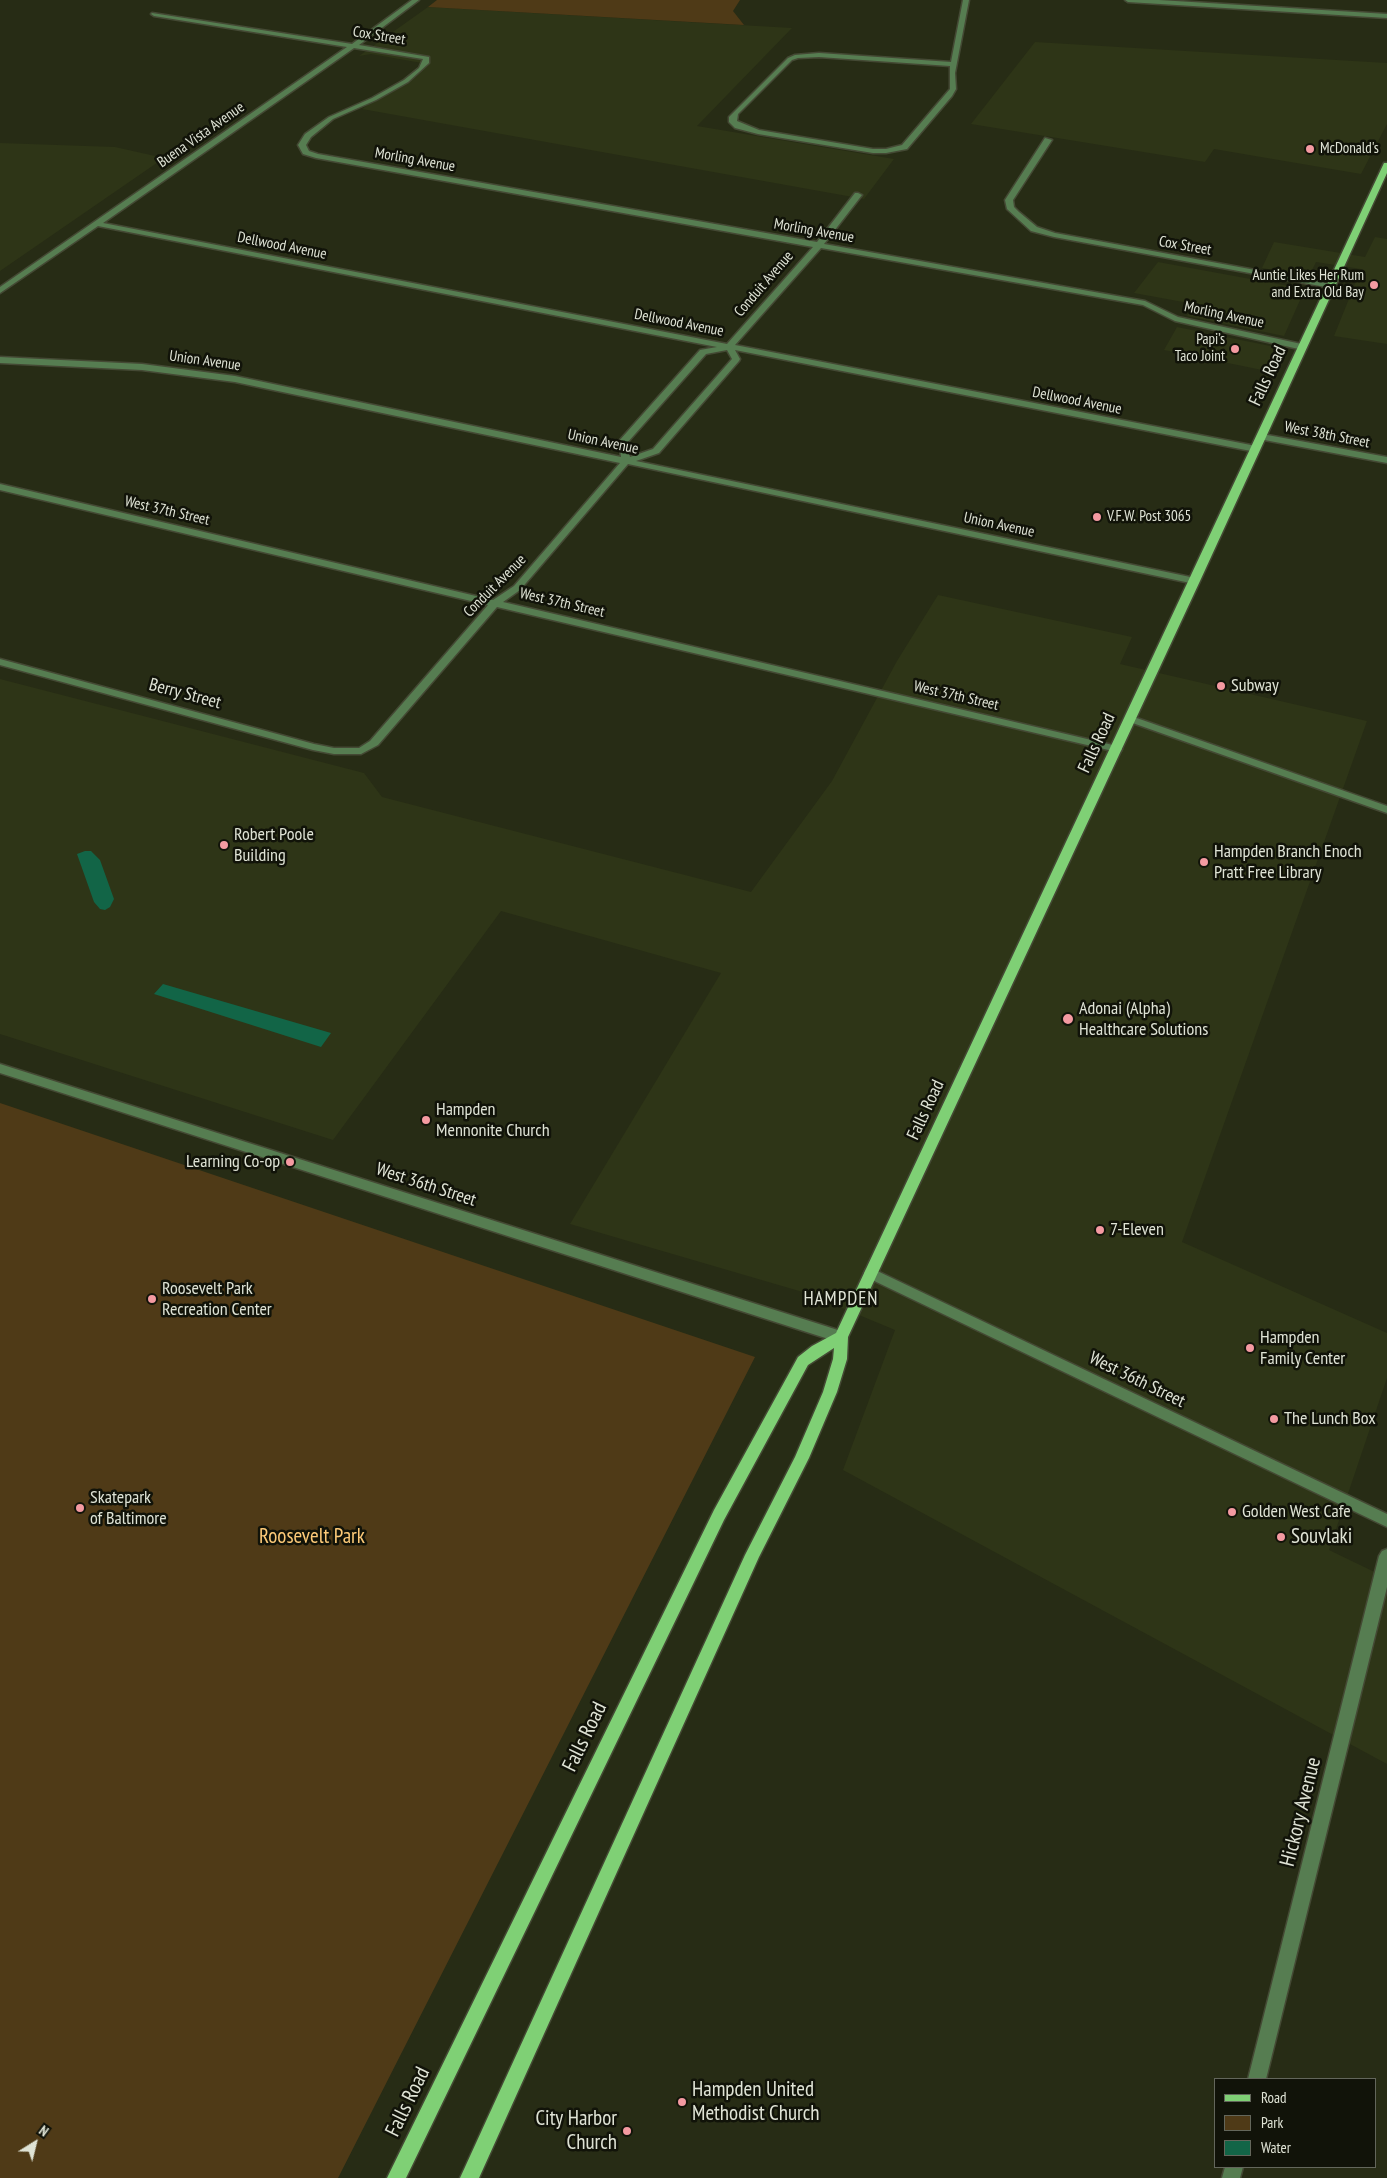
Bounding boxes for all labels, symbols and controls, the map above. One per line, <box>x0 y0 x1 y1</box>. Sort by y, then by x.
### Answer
street label: Cox Street <box>351 23 407 49</box>
street label: Buena Vista Avenue <box>154 98 248 172</box>
place label: McDonald's <box>1320 140 1379 158</box>
marker: McDonald's <box>1304 143 1316 155</box>
street label: Morling Avenue <box>374 144 456 176</box>
street label: Morling Avenue <box>773 215 855 247</box>
street label: Dellwood Avenue <box>236 229 328 263</box>
street label: Cox Street <box>1157 233 1213 259</box>
street label: Conduit Avenue <box>731 248 797 320</box>
place label: Auntie Likes Her Rum and Extra Old Bay <box>1252 267 1364 302</box>
marker: Auntie Likes Her Rum and Extra Old Bay <box>1368 279 1380 291</box>
street label: Morling Avenue <box>1182 298 1266 332</box>
street label: Dellwood Avenue <box>633 306 725 340</box>
place label: Papi’s Taco Joint <box>1175 331 1225 366</box>
marker: Papi’s Taco Joint <box>1229 343 1241 355</box>
street label: Falls Road <box>1245 343 1291 409</box>
street label: Union Avenue <box>168 347 242 375</box>
street label: Dellwood Avenue <box>1031 384 1123 418</box>
street label: West 38th Street <box>1283 418 1371 452</box>
street label: Union Avenue <box>566 426 640 458</box>
street label: West 37th Street <box>123 493 211 529</box>
place label: V.F.W. Post 3065 <box>1107 508 1191 526</box>
street label: Union Avenue <box>962 509 1036 541</box>
marker: V.F.W. Post 3065 <box>1091 511 1103 523</box>
street label: Conduit Avenue <box>460 551 530 621</box>
street label: West 37th Street <box>518 585 606 621</box>
street label: Berry Street <box>147 674 223 714</box>
place label: Subway <box>1231 675 1279 697</box>
street label: West 37th Street <box>912 678 1000 714</box>
marker: Subway <box>1215 680 1227 692</box>
street label: Falls Road <box>1074 710 1120 776</box>
place label: Robert Poole Building <box>234 824 314 866</box>
marker: Robert Poole Building <box>218 839 230 851</box>
place label: Hampden Branch Enoch Pratt Free Library <box>1214 841 1362 884</box>
marker: Hampden Branch Enoch Pratt Free Library <box>1198 856 1210 868</box>
place label: Adonai (Alpha) Healthcare Solutions <box>1079 998 1208 1040</box>
marker: Adonai (Alpha) Healthcare Solutions <box>1061 1012 1075 1026</box>
street label: Falls Road <box>903 1077 949 1143</box>
place label: Hampden Mennonite Church <box>436 1099 550 1142</box>
marker: Hampden Mennonite Church <box>420 1114 432 1126</box>
place label: Learning Co-op <box>186 1151 280 1173</box>
marker: Learning Co-op <box>284 1156 296 1168</box>
street label: West 36th Street <box>373 1159 479 1211</box>
place label: 7-Eleven <box>1110 1219 1164 1241</box>
marker: 7-Eleven <box>1094 1224 1106 1236</box>
place label: Roosevelt Park Recreation Center <box>162 1278 272 1320</box>
district label: HAMPDEN <box>803 1289 879 1311</box>
marker: Roosevelt Park Recreation Center <box>146 1293 158 1305</box>
place label: Hampden Family Center <box>1260 1327 1345 1370</box>
marker: Hampden Family Center <box>1244 1342 1256 1354</box>
street label: West 36th Street <box>1086 1348 1188 1412</box>
place label: The Lunch Box <box>1284 1408 1376 1430</box>
marker: The Lunch Box <box>1268 1413 1280 1425</box>
place label: Skatepark of Baltimore <box>90 1487 167 1530</box>
place label: Golden West Cafe <box>1242 1501 1351 1523</box>
marker: Skatepark of Baltimore <box>74 1502 86 1514</box>
marker: Golden West Cafe <box>1226 1506 1238 1518</box>
park label: Roosevelt Park <box>259 1524 365 1550</box>
place label: Souvlaki <box>1291 1524 1352 1550</box>
marker: Souvlaki <box>1275 1531 1287 1543</box>
street label: Falls Road <box>557 1698 613 1776</box>
street label: Hickory Avenue <box>1275 1755 1327 1869</box>
street label: Falls Road <box>380 2063 436 2141</box>
place label: Hampden United Methodist Church <box>692 2077 820 2127</box>
legend <box>1214 2078 1377 2168</box>
text: Road <box>1261 2088 1287 2107</box>
marker: Hampden United Methodist Church <box>676 2096 688 2108</box>
place label: City Harbor Church <box>535 2106 617 2156</box>
text: Park <box>1261 2113 1283 2132</box>
north arrow <box>10 2118 60 2168</box>
text: N <box>35 2121 52 2140</box>
marker: City Harbor Church <box>621 2125 633 2137</box>
text: Water <box>1261 2138 1291 2157</box>

